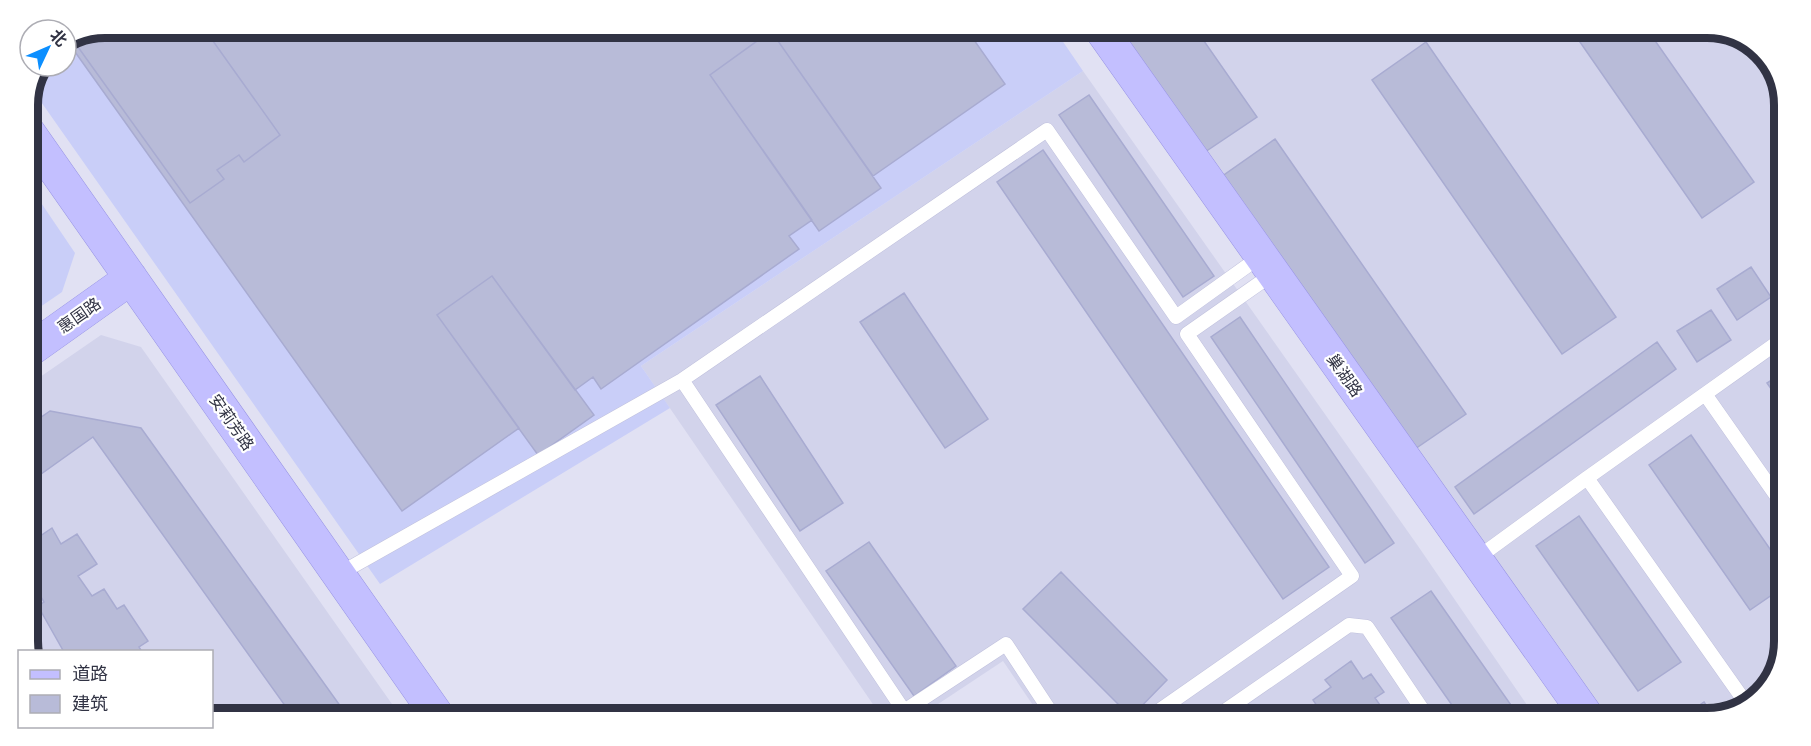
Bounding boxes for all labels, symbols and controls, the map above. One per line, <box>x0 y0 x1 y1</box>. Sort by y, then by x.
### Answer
north arrow <box>18 18 78 78</box>
text: 北 <box>45 24 72 51</box>
street label: 惠国路 <box>53 292 105 338</box>
street label: 巢湖路 <box>1322 349 1368 401</box>
street label: 安莉芳路 <box>205 389 259 455</box>
legend <box>18 650 213 728</box>
text: 道路 <box>72 661 108 685</box>
text: 建筑 <box>72 691 108 715</box>

